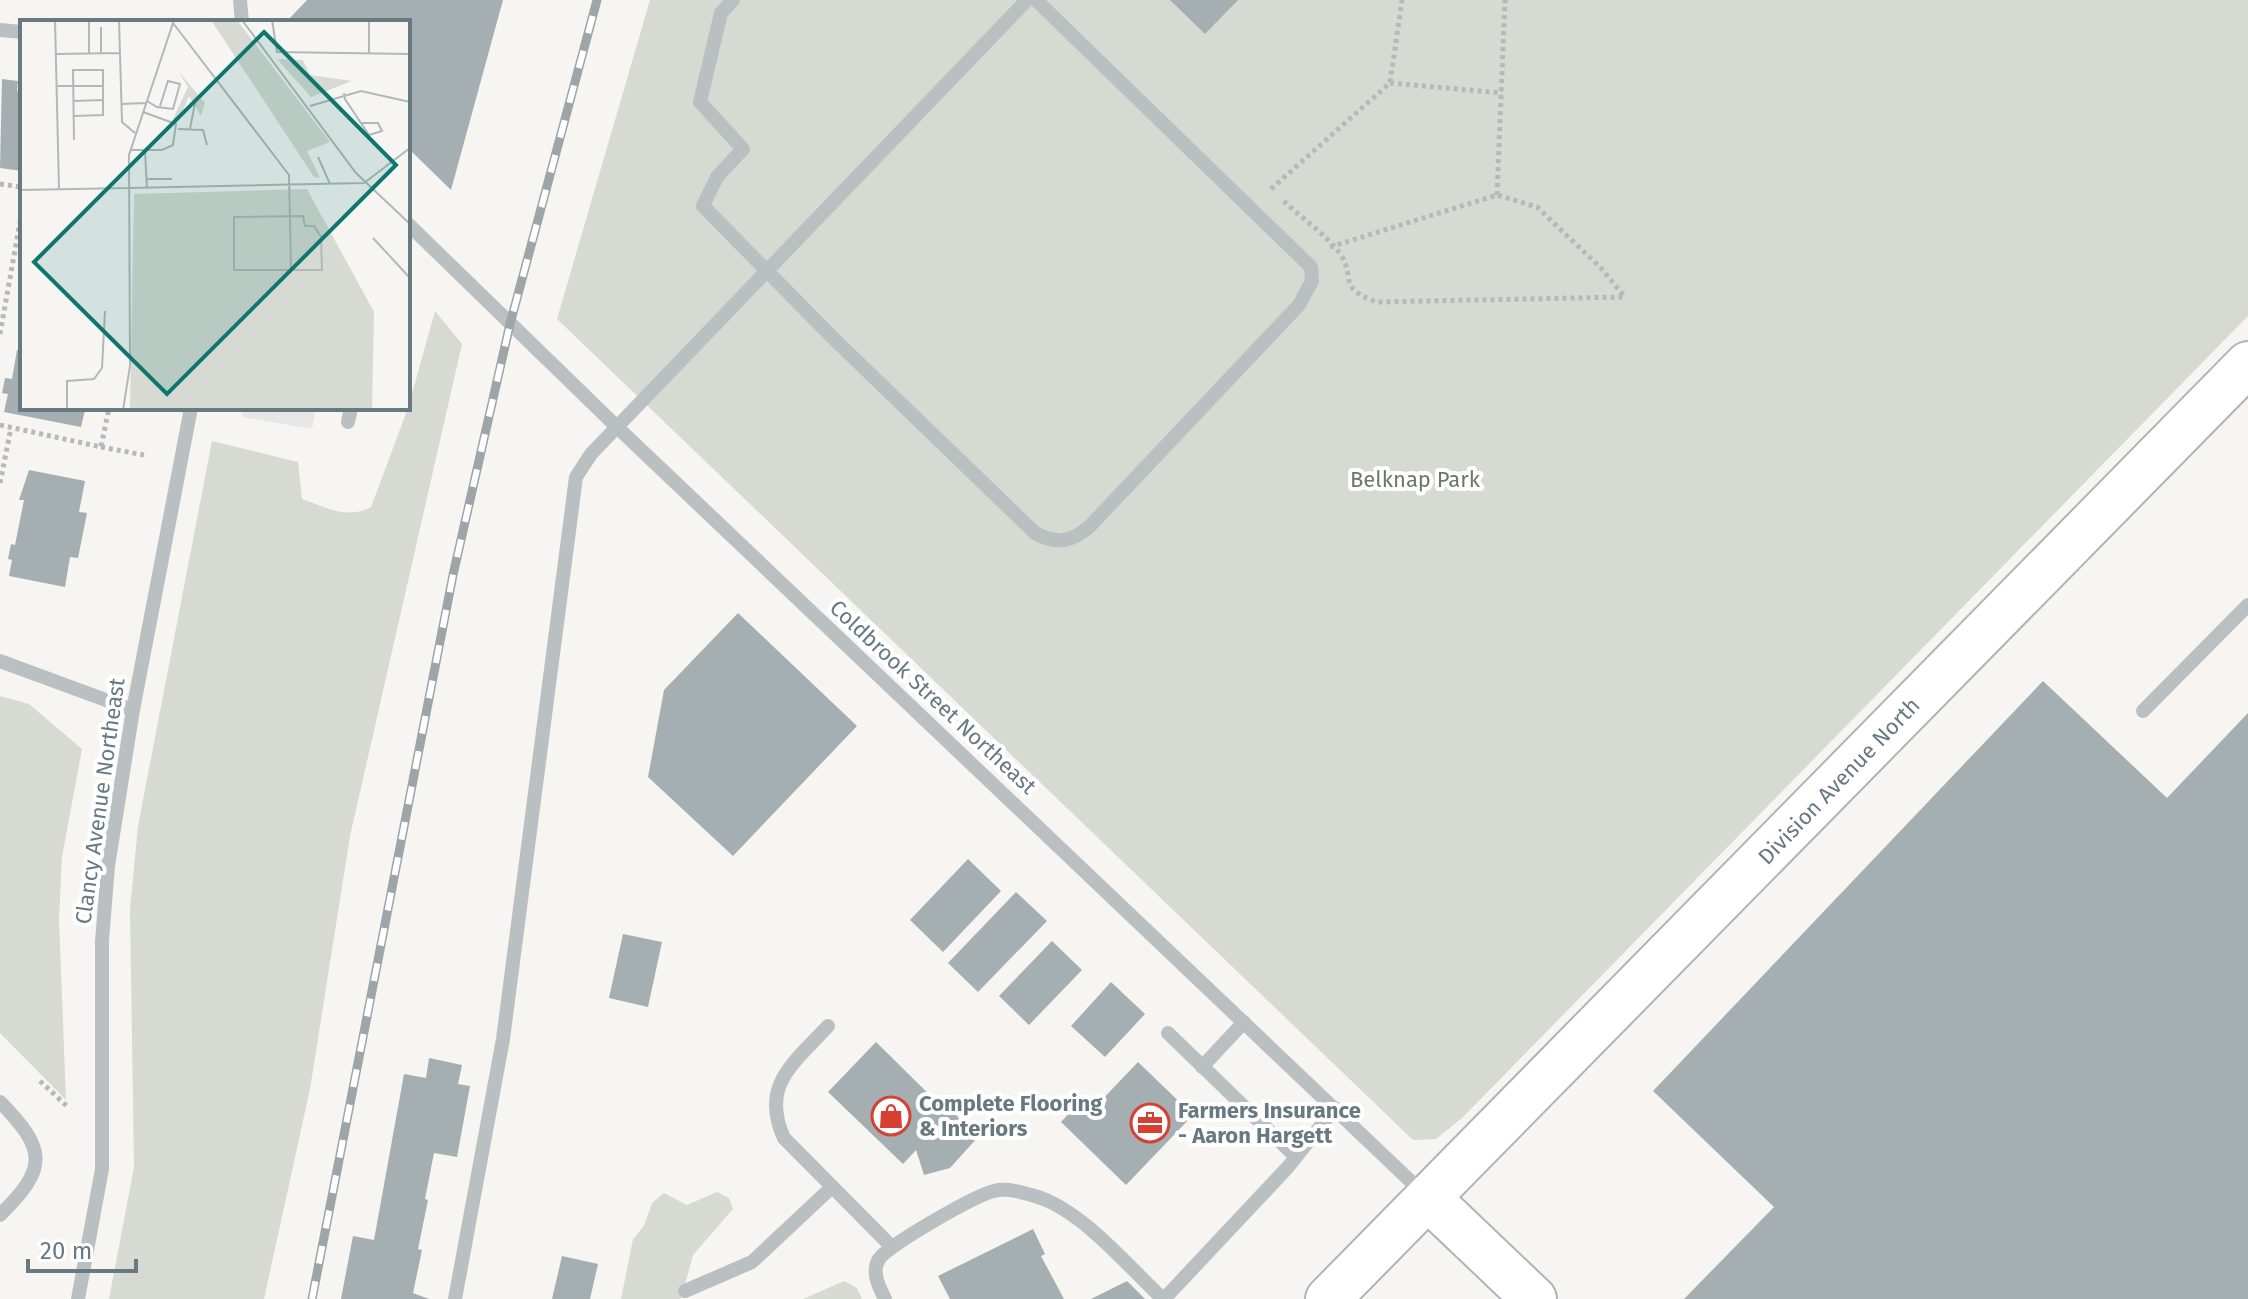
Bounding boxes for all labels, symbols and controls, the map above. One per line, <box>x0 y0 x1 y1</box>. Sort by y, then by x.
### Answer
inset map <box>20 20 410 410</box>
park label: Belknap Park <box>1350 466 1481 493</box>
street label: Coldbrook Street Northeast <box>824 594 1042 800</box>
street label: Clancy Avenue Northeast <box>69 676 131 926</box>
street label: Division Avenue North <box>1752 692 1926 870</box>
place label: Complete Flooring & Interiors <box>919 1090 1103 1142</box>
shop icon: Complete Flooring & Interiors <box>870 1095 912 1137</box>
place label: Farmers Insurance - Aaron Hargett <box>1178 1097 1361 1149</box>
office icon: Farmers Insurance - Aaron Hargett <box>1129 1102 1171 1144</box>
scale bar <box>28 1223 136 1273</box>
text: 20 m <box>40 1237 92 1265</box>

